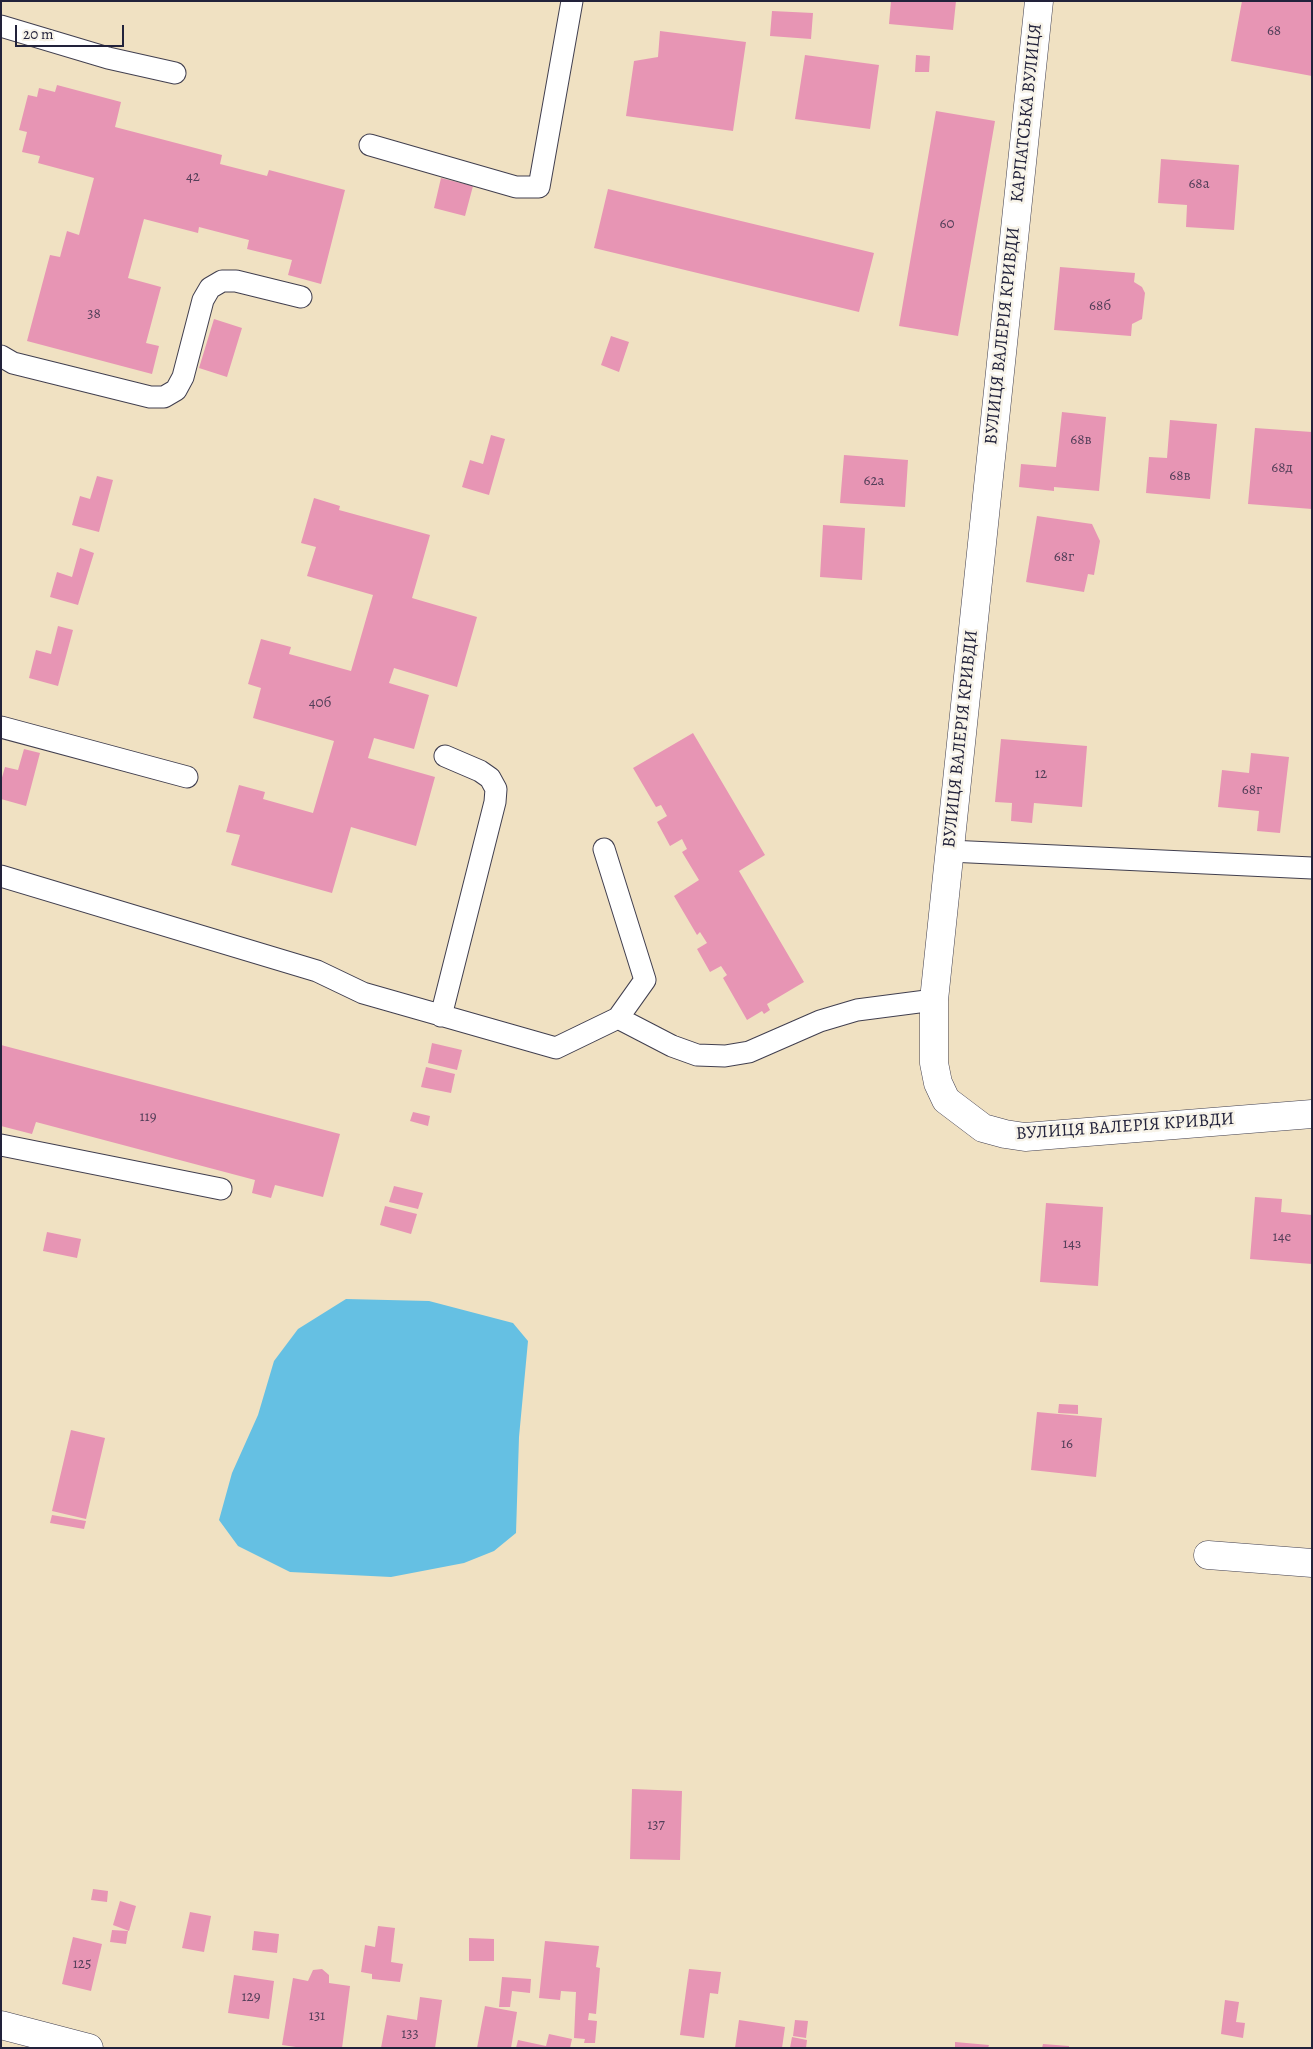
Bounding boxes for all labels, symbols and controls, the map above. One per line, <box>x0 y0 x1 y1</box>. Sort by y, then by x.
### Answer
scale bar <box>18 15 126 47</box>
street label: КАРПАТСЬКА ВУЛИЦЯ <box>1007 22 1047 204</box>
house number: 68 <box>1267 22 1281 40</box>
text: 20 m <box>23 24 54 44</box>
house number: 42 <box>186 168 200 186</box>
house number: 68а <box>1188 175 1210 193</box>
house number: 60 <box>940 215 954 233</box>
street label: ВУЛИЦЯ ВАЛЕРІЯ КРИВДИ <box>981 226 1025 446</box>
house number: 68б <box>1089 297 1111 315</box>
house number: 38 <box>87 305 101 323</box>
house number: 68в <box>1070 431 1092 449</box>
house number: 68д <box>1271 459 1293 477</box>
house number: 68в <box>1169 467 1191 485</box>
house number: 62а <box>864 472 884 490</box>
house number: 68г <box>1054 548 1074 566</box>
street label: ВУЛИЦЯ ВАЛЕРІЯ КРИВДИ <box>939 629 983 849</box>
house number: 40б <box>309 694 331 712</box>
house number: 12 <box>1035 765 1047 783</box>
house number: 68г <box>1242 781 1262 799</box>
house number: 119 <box>139 1108 157 1126</box>
street label: ВУЛИЦЯ ВАЛЕРІЯ КРИВДИ <box>1015 1109 1235 1145</box>
house number: 14е <box>1273 1228 1291 1246</box>
house number: 14з <box>1063 1235 1081 1253</box>
house number: 16 <box>1061 1435 1073 1453</box>
house number: 137 <box>647 1816 665 1834</box>
house number: 125 <box>73 1955 91 1973</box>
house number: 129 <box>241 1988 261 2006</box>
house number: 131 <box>309 2007 325 2025</box>
house number: 133 <box>401 2025 419 2043</box>

